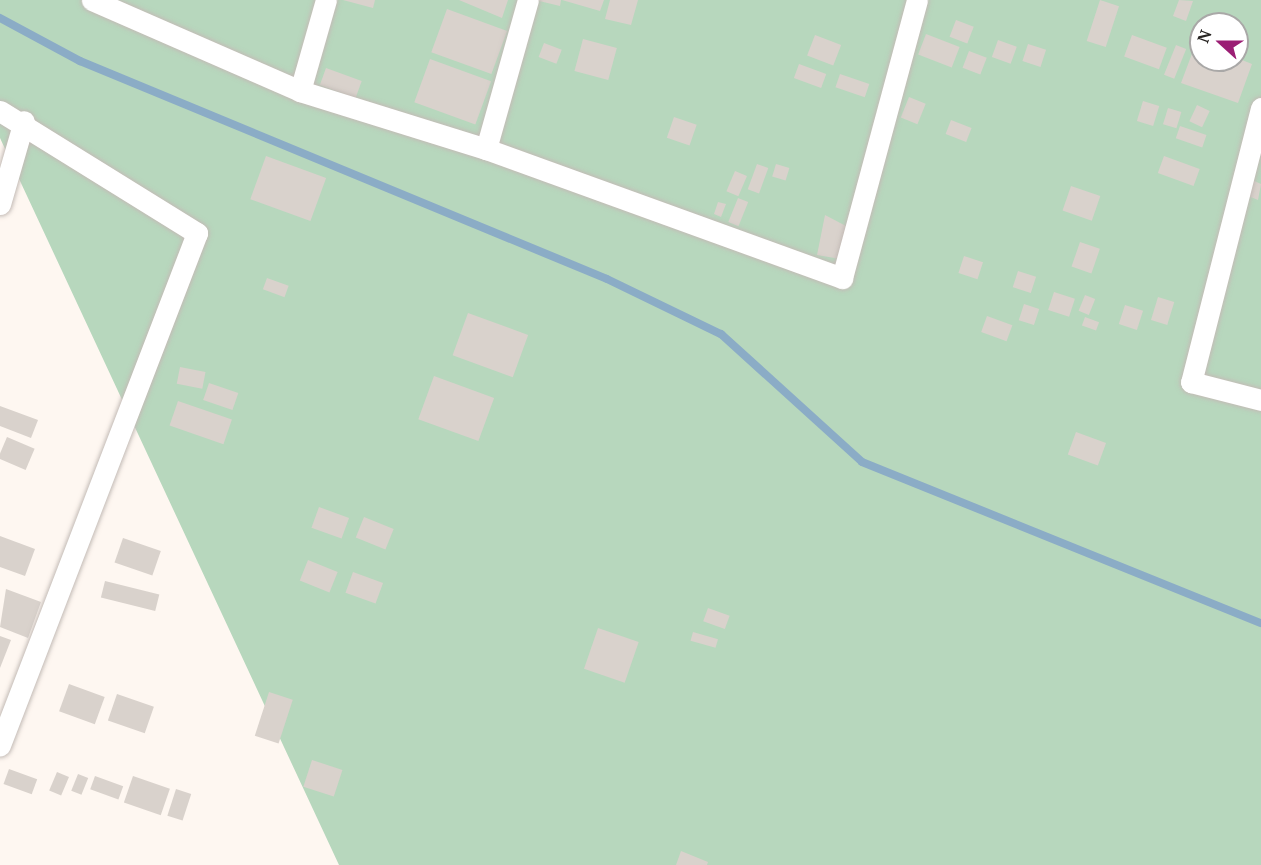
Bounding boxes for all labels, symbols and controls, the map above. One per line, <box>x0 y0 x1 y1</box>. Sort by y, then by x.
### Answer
north arrow <box>1189 12 1249 72</box>
text: N <box>1192 27 1217 46</box>

